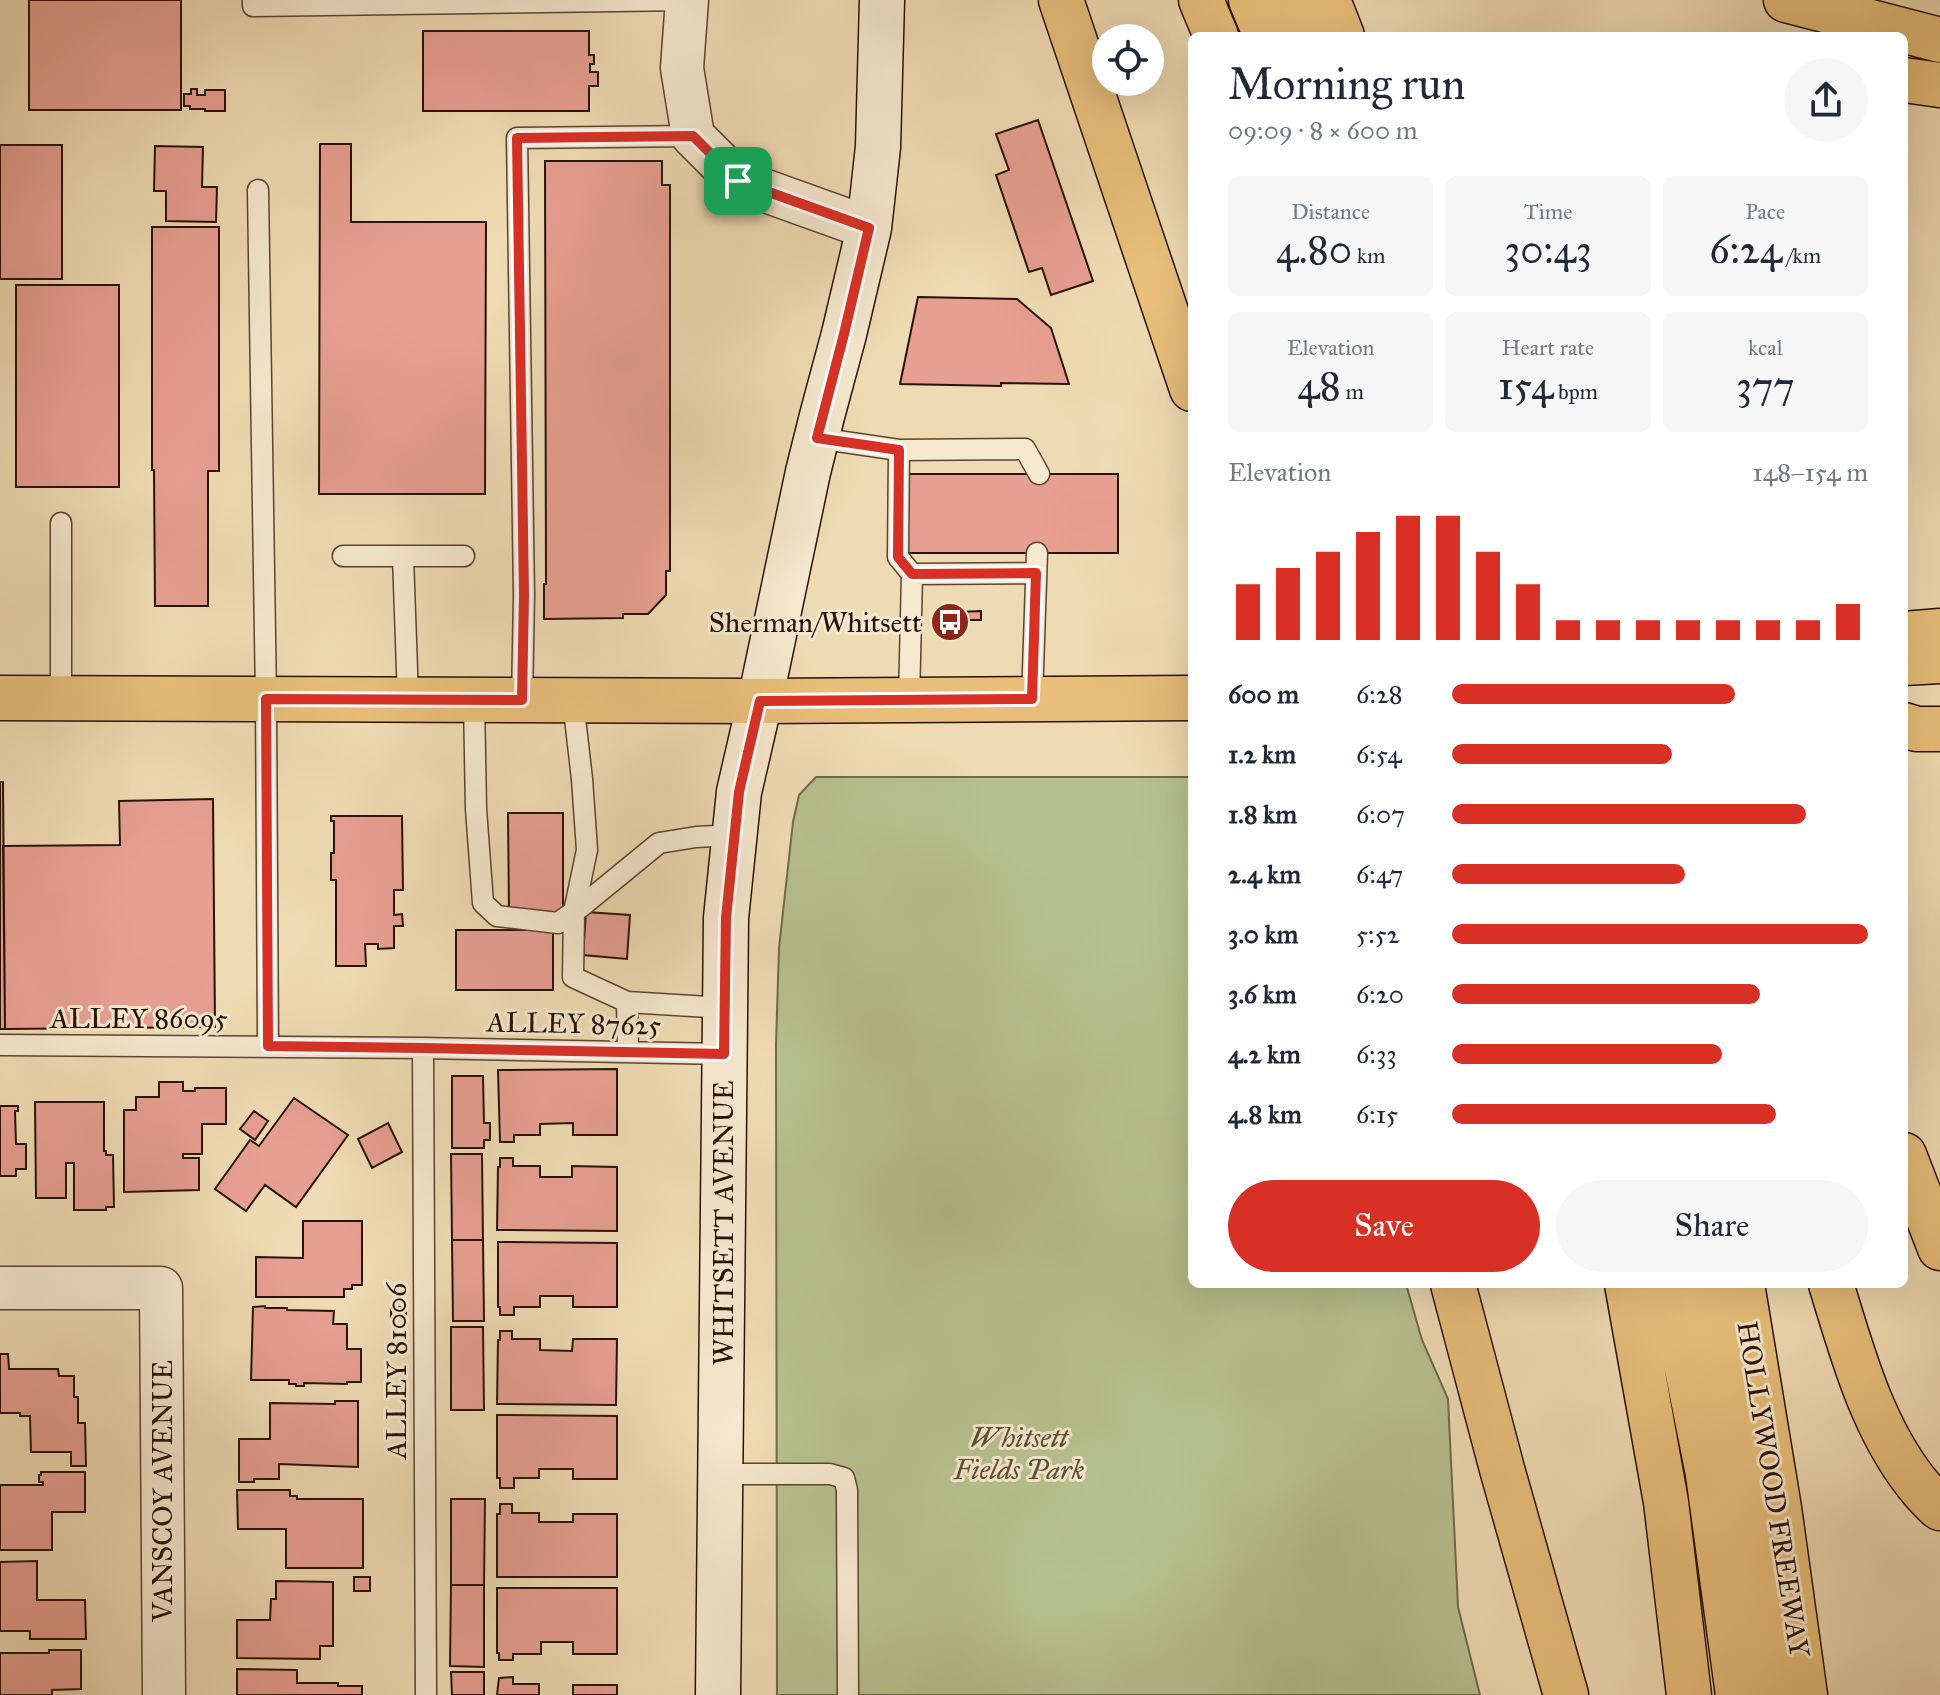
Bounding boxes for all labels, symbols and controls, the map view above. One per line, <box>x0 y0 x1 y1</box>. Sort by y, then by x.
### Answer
map controls <box>1092 24 1164 96</box>
button: locate <box>1092 24 1164 96</box>
text: Morning run <box>1228 57 1465 111</box>
button: share <box>1784 58 1868 142</box>
text: 09:09 · 8 × 600 m <box>1228 114 1418 146</box>
pin <box>704 147 772 215</box>
icon: arrive <box>716 159 760 203</box>
text: Distance <box>1291 198 1370 225</box>
text: Time <box>1524 198 1572 225</box>
text: Pace <box>1745 198 1785 225</box>
text: 4.80 <box>1276 225 1352 274</box>
text: 30:43 <box>1504 225 1592 274</box>
text: 6:24 <box>1709 225 1782 274</box>
text: km <box>1352 242 1385 269</box>
text: /km <box>1782 242 1821 269</box>
text: Elevation <box>1287 334 1374 361</box>
text: Heart rate <box>1502 334 1594 361</box>
text: kcal <box>1748 334 1783 361</box>
text: 48 <box>1297 361 1341 410</box>
text: 154 <box>1498 361 1553 410</box>
text: 377 <box>1736 361 1795 410</box>
text: m <box>1341 378 1364 405</box>
text: bpm <box>1553 378 1598 405</box>
text: Elevation <box>1228 456 1331 488</box>
text: 148–154 m <box>1752 456 1868 488</box>
bus stop icon: Sherman/Whitsett <box>929 601 971 643</box>
place label: Sherman/Whitsett <box>709 605 922 640</box>
text: 600 m <box>1228 678 1299 710</box>
text: 6:28 <box>1356 678 1403 710</box>
text: 1.2 km <box>1228 738 1296 770</box>
text: 6:54 <box>1356 738 1402 770</box>
text: 1.8 km <box>1228 798 1297 830</box>
text: 6:07 <box>1356 798 1405 830</box>
text: 2.4 km <box>1228 858 1301 890</box>
text: 6:47 <box>1356 858 1403 890</box>
text: 3.0 km <box>1228 918 1298 950</box>
text: 5:52 <box>1356 918 1400 950</box>
text: 3.6 km <box>1228 978 1297 1010</box>
text: 6:20 <box>1356 978 1404 1010</box>
street label: ALLEY 86095 <box>49 1001 228 1036</box>
street label: ALLEY 87625 <box>485 1004 662 1043</box>
text: 4.2 km <box>1228 1038 1301 1070</box>
text: 6:33 <box>1356 1038 1397 1070</box>
street label: WHITSETT AVENUE <box>706 1080 741 1366</box>
text: 4.8 km <box>1228 1098 1302 1130</box>
text: 6:15 <box>1356 1098 1398 1130</box>
button: Save <box>1228 1180 1540 1272</box>
button: Share <box>1556 1180 1868 1272</box>
street label: ALLEY 81006 <box>379 1281 414 1460</box>
street label: HOLLYWOOD FREEWAY <box>1730 1319 1818 1661</box>
street label: VANSCOY AVENUE <box>145 1360 180 1623</box>
park label: Whitsett Fields Park <box>953 1420 1085 1487</box>

